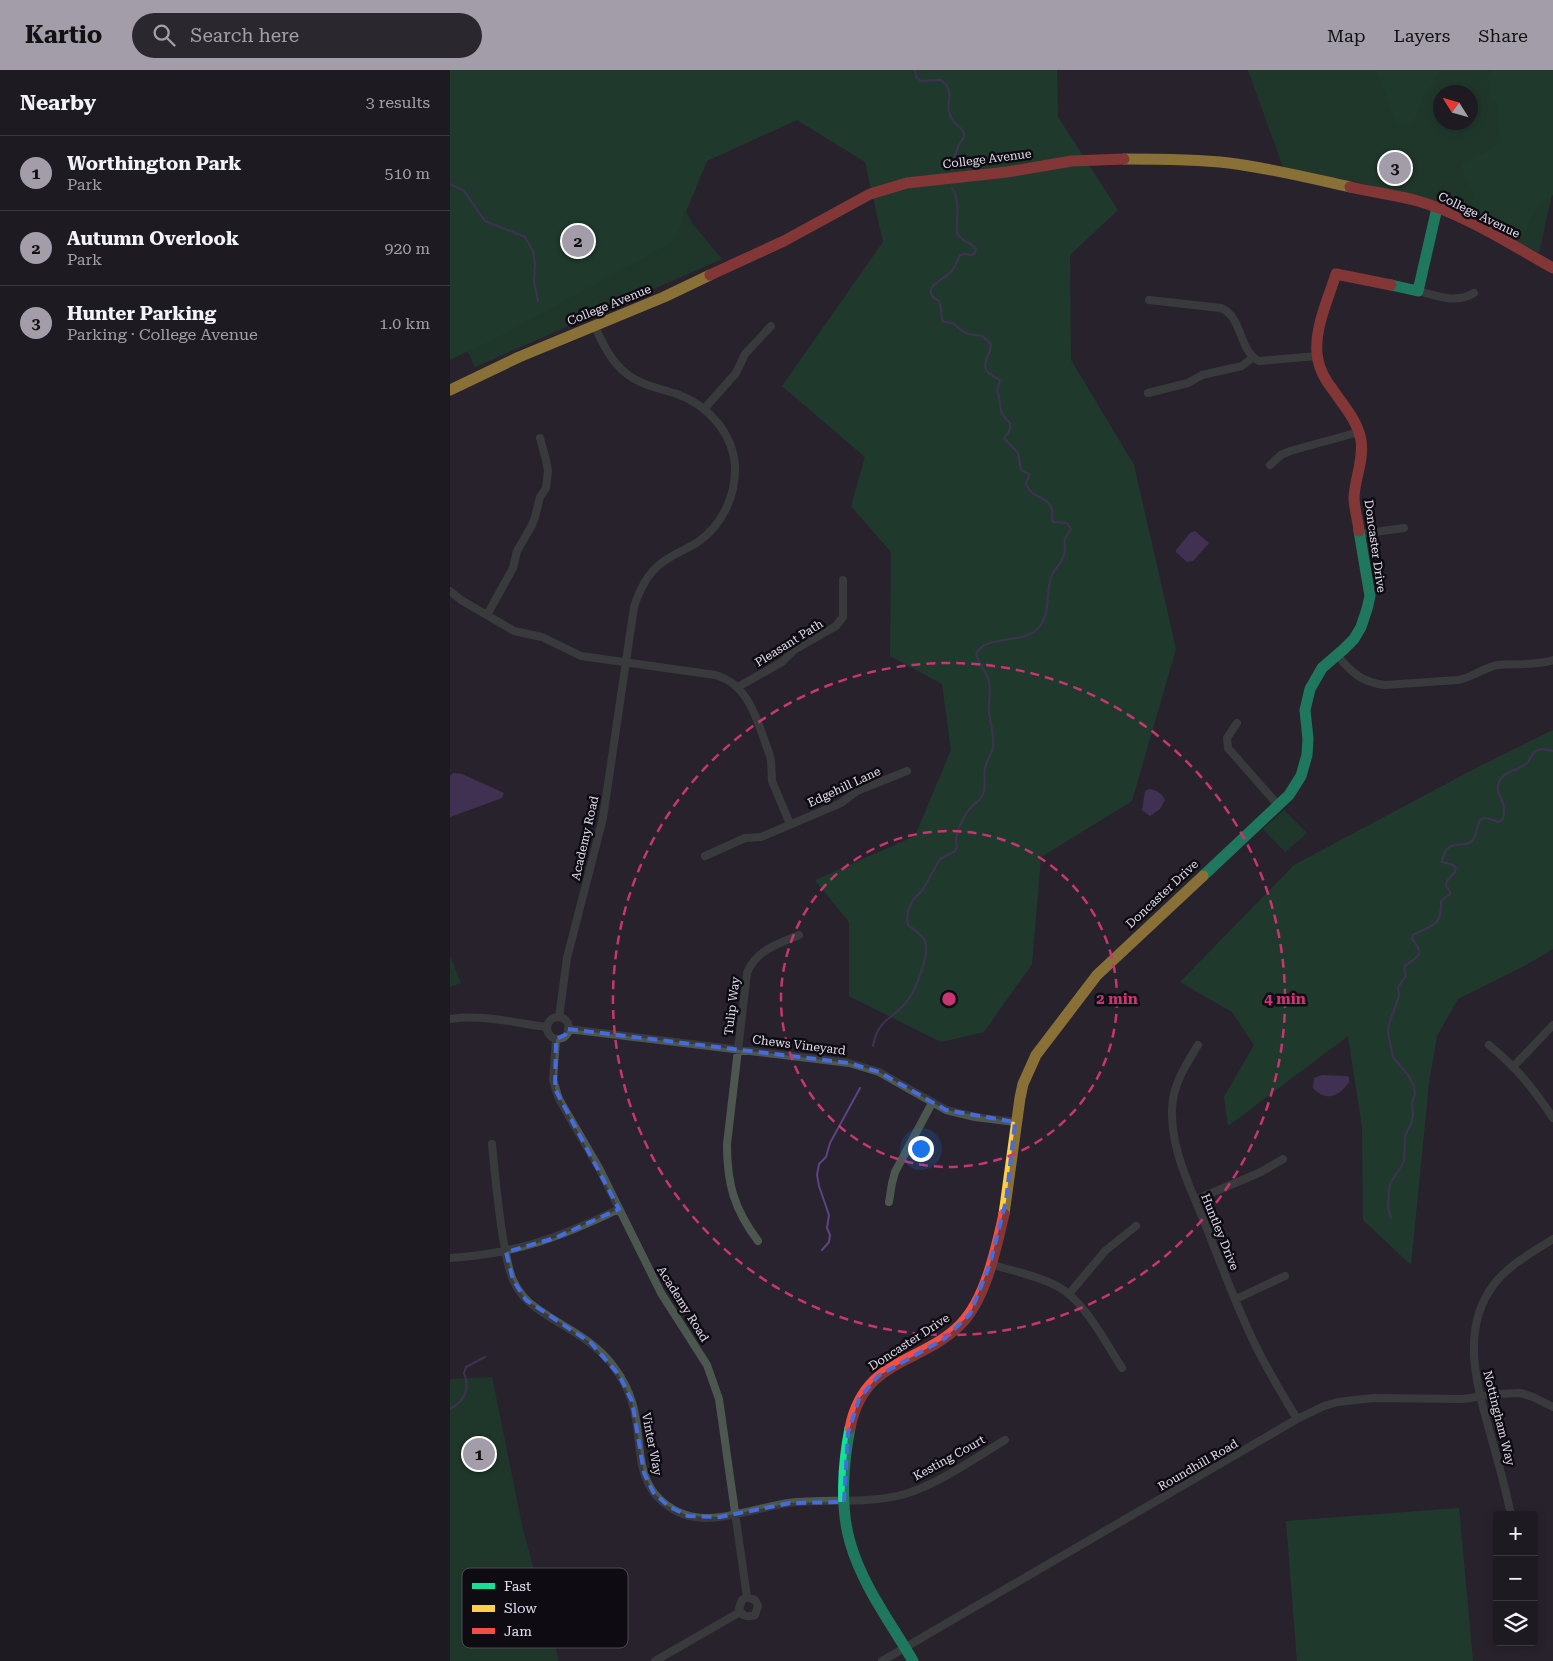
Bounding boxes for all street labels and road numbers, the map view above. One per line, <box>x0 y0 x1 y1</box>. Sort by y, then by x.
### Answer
street label: College Avenue <box>942 147 1032 171</box>
street label: College Avenue <box>1436 189 1522 241</box>
street label: College Avenue <box>565 282 653 328</box>
street label: Doncaster Drive <box>1362 499 1389 594</box>
street label: Pleasant Path <box>752 616 826 670</box>
street label: Edgehill Lane <box>805 764 883 810</box>
street label: Academy Road <box>568 794 602 882</box>
street label: Doncaster Drive <box>1123 857 1201 931</box>
street label: Tulip Way <box>721 975 743 1036</box>
street label: Chews Vineyard <box>752 1032 847 1058</box>
street label: Huntley Drive <box>1198 1192 1242 1273</box>
street label: Academy Road <box>654 1264 712 1345</box>
street label: Doncaster Drive <box>866 1310 952 1373</box>
street label: Nottingham Way <box>1480 1369 1518 1468</box>
street label: Vinter Way <box>639 1411 665 1478</box>
street label: Kesting Court <box>911 1432 988 1483</box>
street label: Roundhill Road <box>1156 1436 1241 1494</box>

